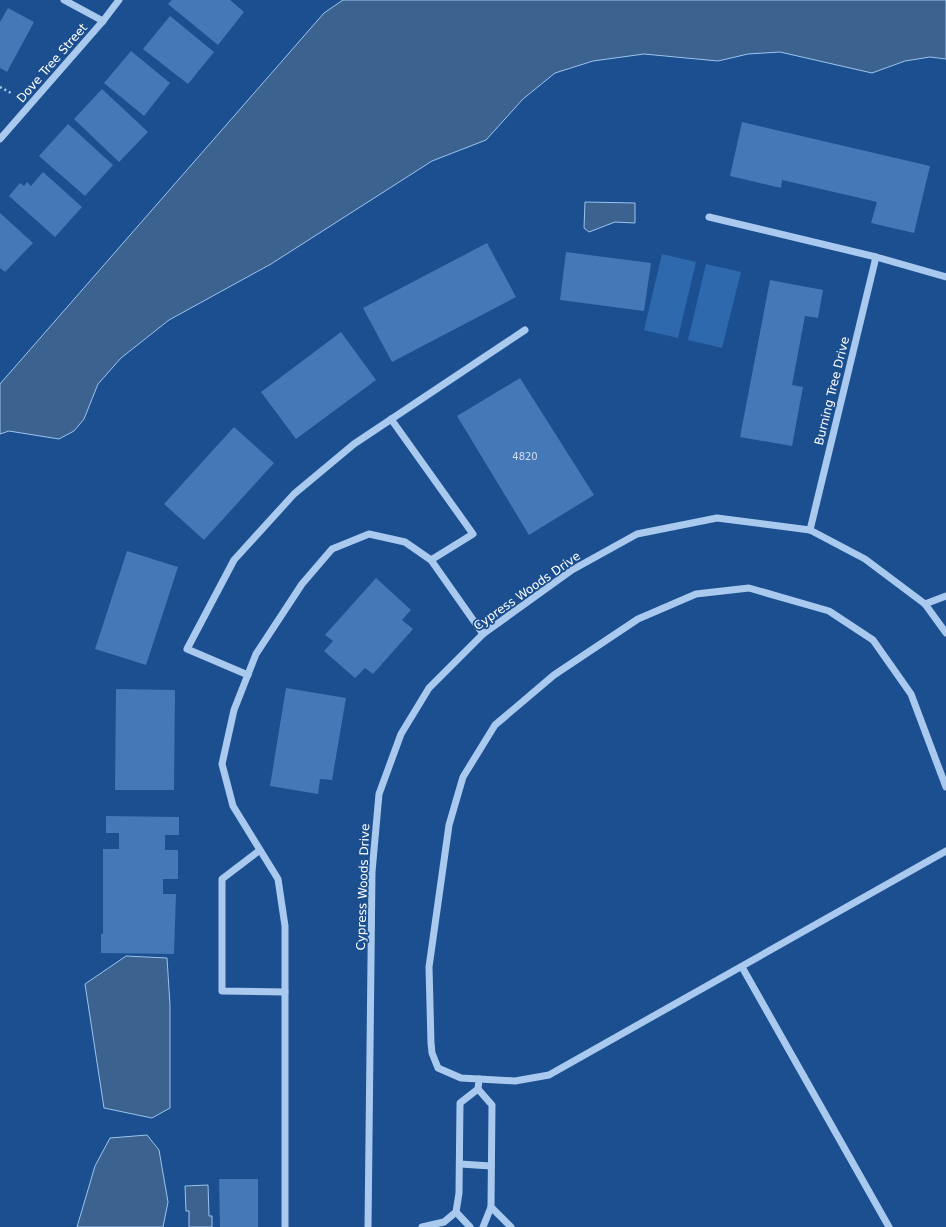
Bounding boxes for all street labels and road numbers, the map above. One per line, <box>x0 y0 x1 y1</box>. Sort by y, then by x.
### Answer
street label: Dove Tree Street <box>14 20 90 105</box>
street label: Burning Tree Drive <box>812 335 852 447</box>
street label: Cypress Woods Drive <box>471 549 583 633</box>
street label: Cypress Woods Drive <box>354 823 372 951</box>

